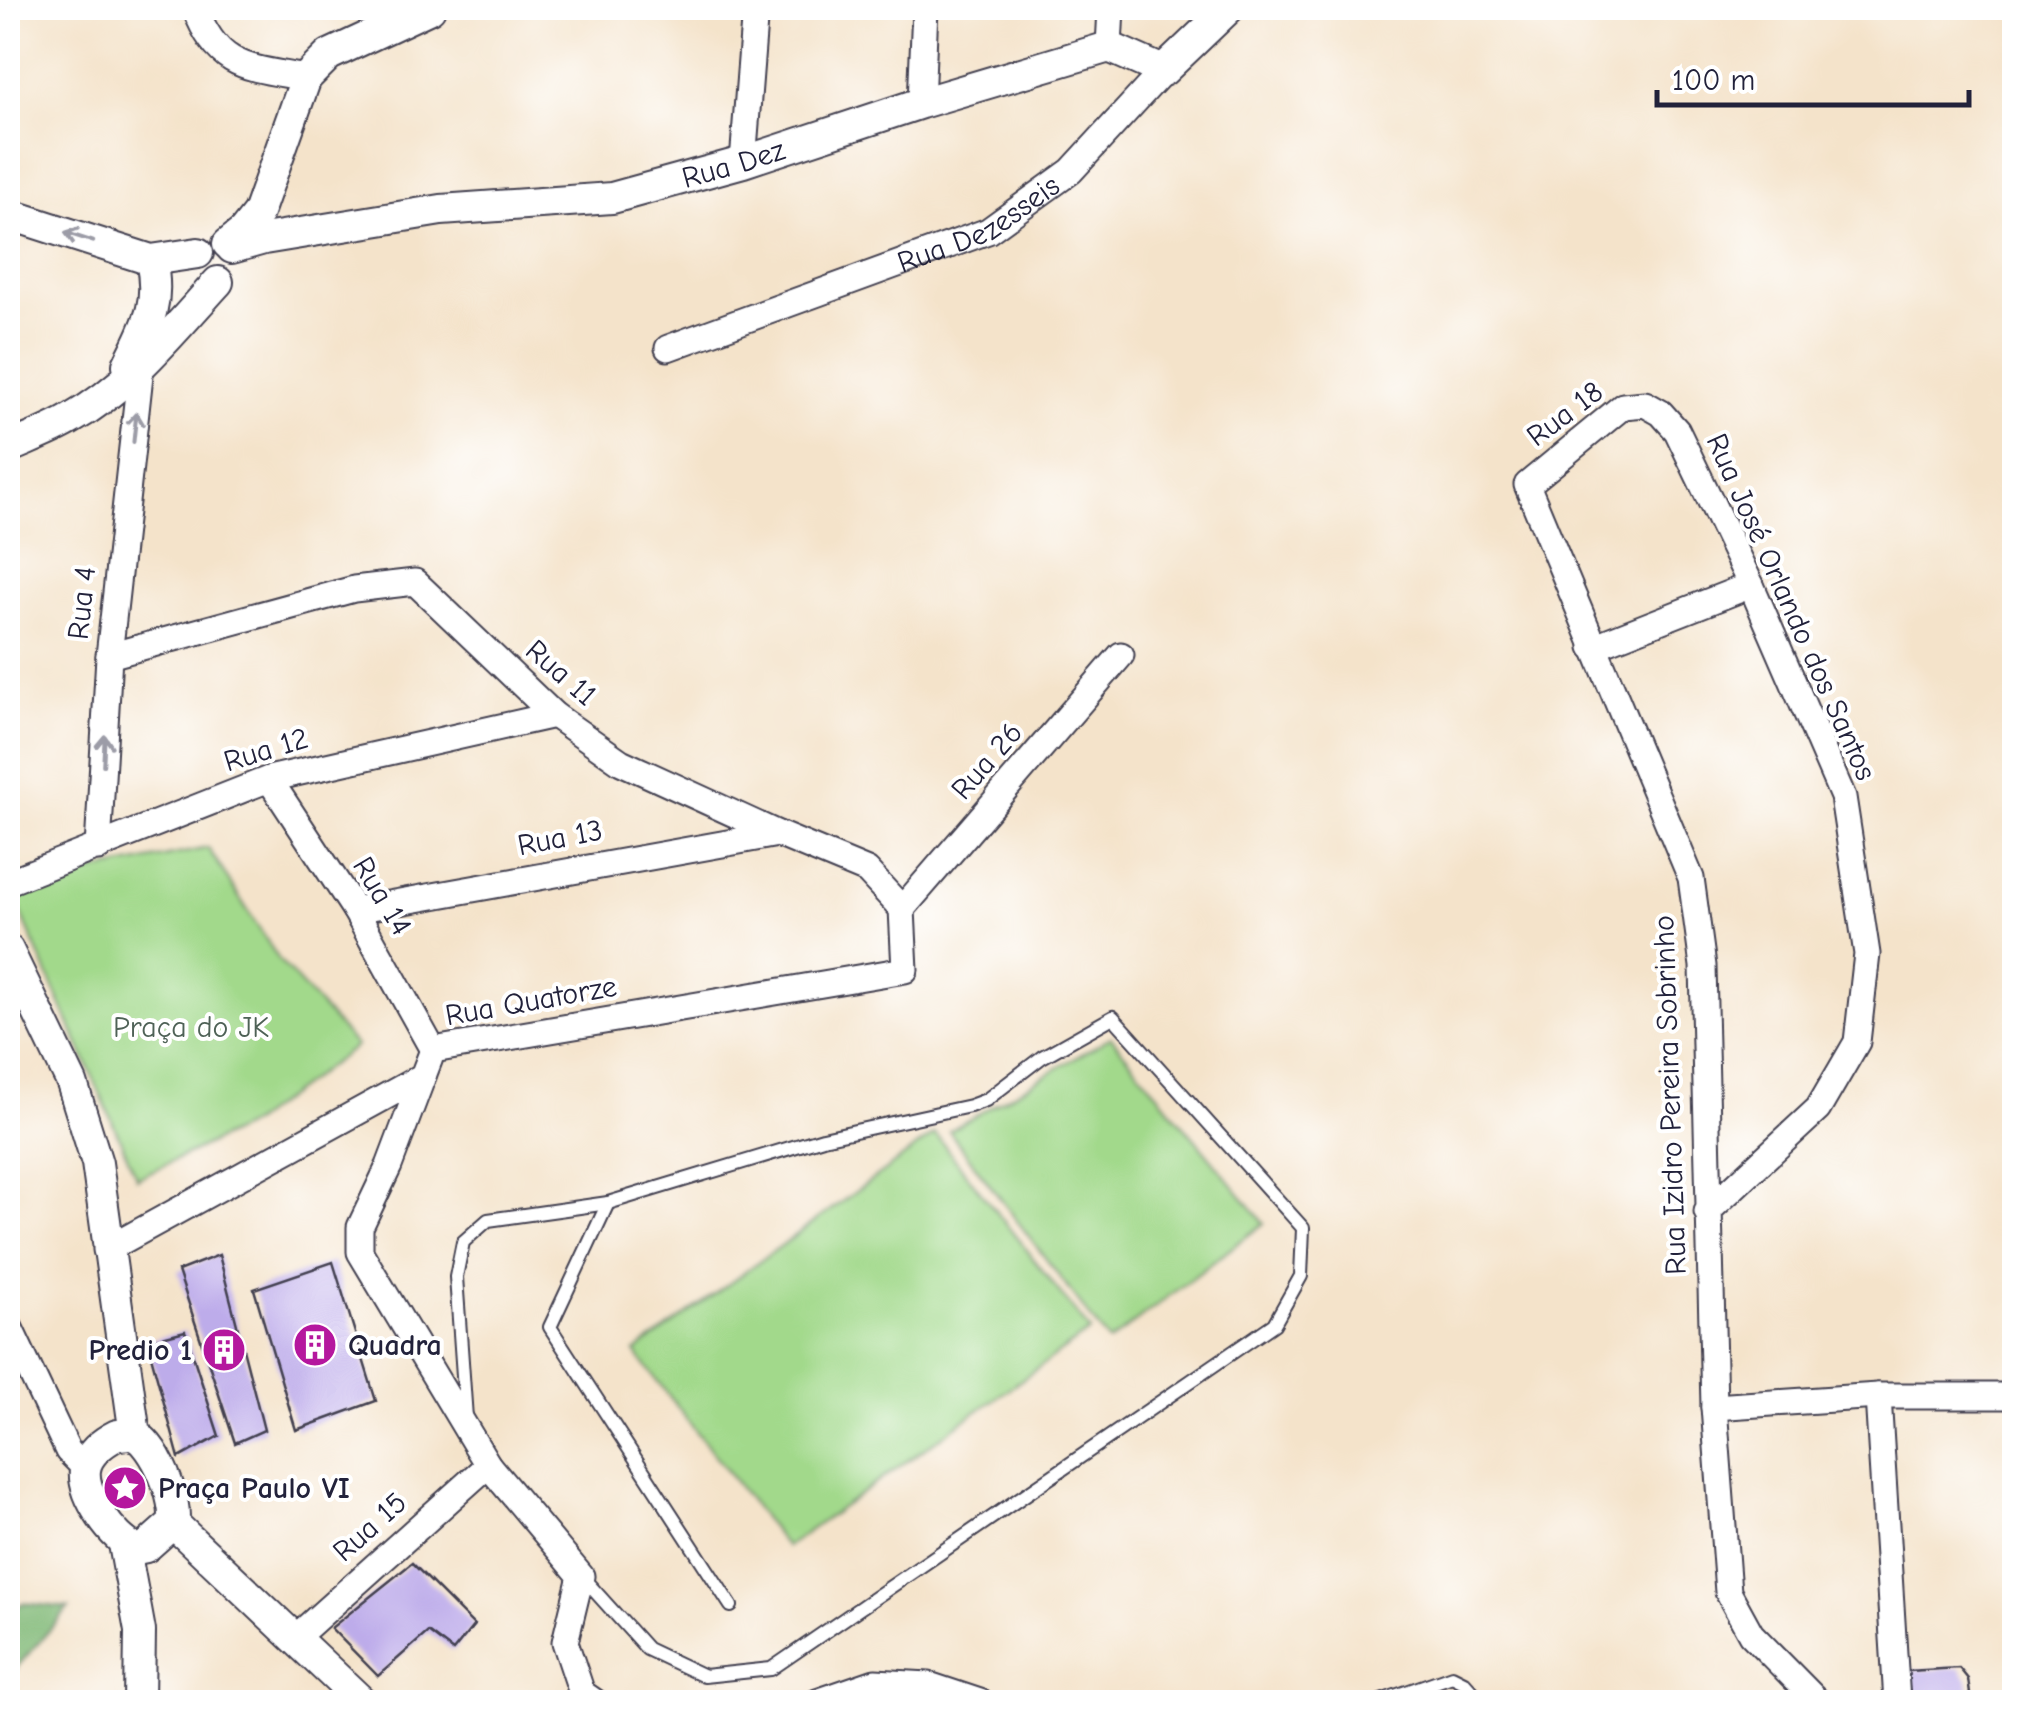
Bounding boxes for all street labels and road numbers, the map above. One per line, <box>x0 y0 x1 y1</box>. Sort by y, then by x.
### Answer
street label: Rua Dez <box>678 132 789 195</box>
street label: Rua Dezesseis <box>892 168 1066 280</box>
street label: Rua 18 <box>1520 374 1610 454</box>
street label: Rua José Orlando dos Santos <box>1699 428 1883 786</box>
street label: Rua 4 <box>61 565 103 641</box>
street label: Rua 11 <box>518 633 604 713</box>
street label: Rua 26 <box>944 715 1030 807</box>
street label: Rua 12 <box>220 721 312 779</box>
street label: Rua 13 <box>515 813 605 863</box>
street label: Rua 14 <box>345 851 419 941</box>
street label: Rua Izidro Pereira Sobrinho <box>1646 915 1694 1275</box>
street label: Rua Quatorze <box>442 969 620 1033</box>
street label: Rua 15 <box>326 1485 414 1569</box>

